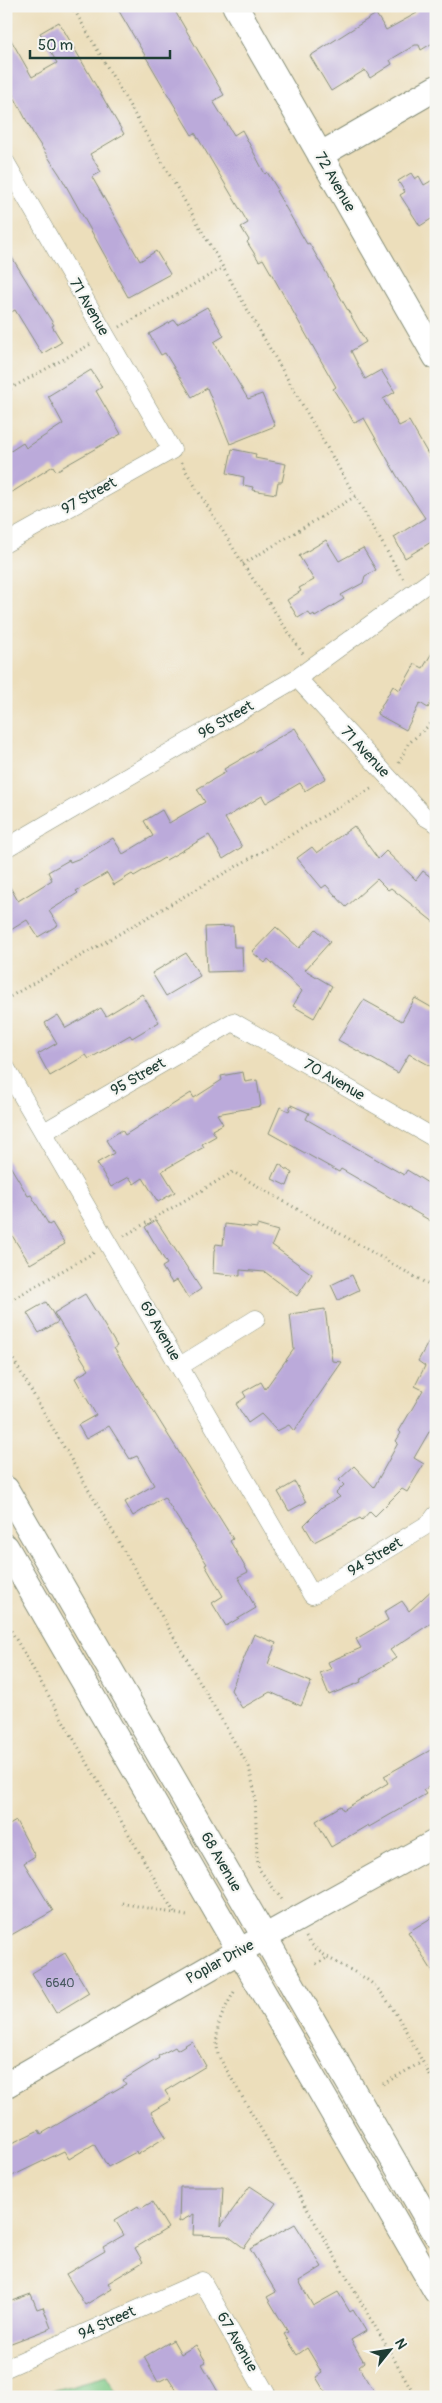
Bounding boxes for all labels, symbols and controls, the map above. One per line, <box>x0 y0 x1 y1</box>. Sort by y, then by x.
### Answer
scale bar <box>30 28 170 60</box>
text: 50 m <box>38 36 73 55</box>
street label: 72 Avenue <box>310 149 360 216</box>
street label: 71 Avenue <box>65 275 113 340</box>
street label: 97 Street <box>58 473 120 519</box>
street label: 96 Street <box>195 696 258 743</box>
street label: 71 Avenue <box>337 722 394 782</box>
street label: 95 Street <box>107 1053 169 1100</box>
street label: 70 Avenue <box>300 1055 369 1105</box>
street label: 69 Avenue <box>135 1298 185 1365</box>
street label: 94 Street <box>344 1533 407 1581</box>
street label: 68 Avenue <box>196 1829 246 1896</box>
street label: Poplar Drive <box>183 1935 258 1988</box>
house number: 6640 <box>45 1976 75 1991</box>
street label: 94 Street <box>76 2302 139 2344</box>
street label: 67 Avenue <box>212 2309 262 2376</box>
north arrow <box>364 2326 414 2376</box>
text: N <box>391 2335 411 2352</box>

